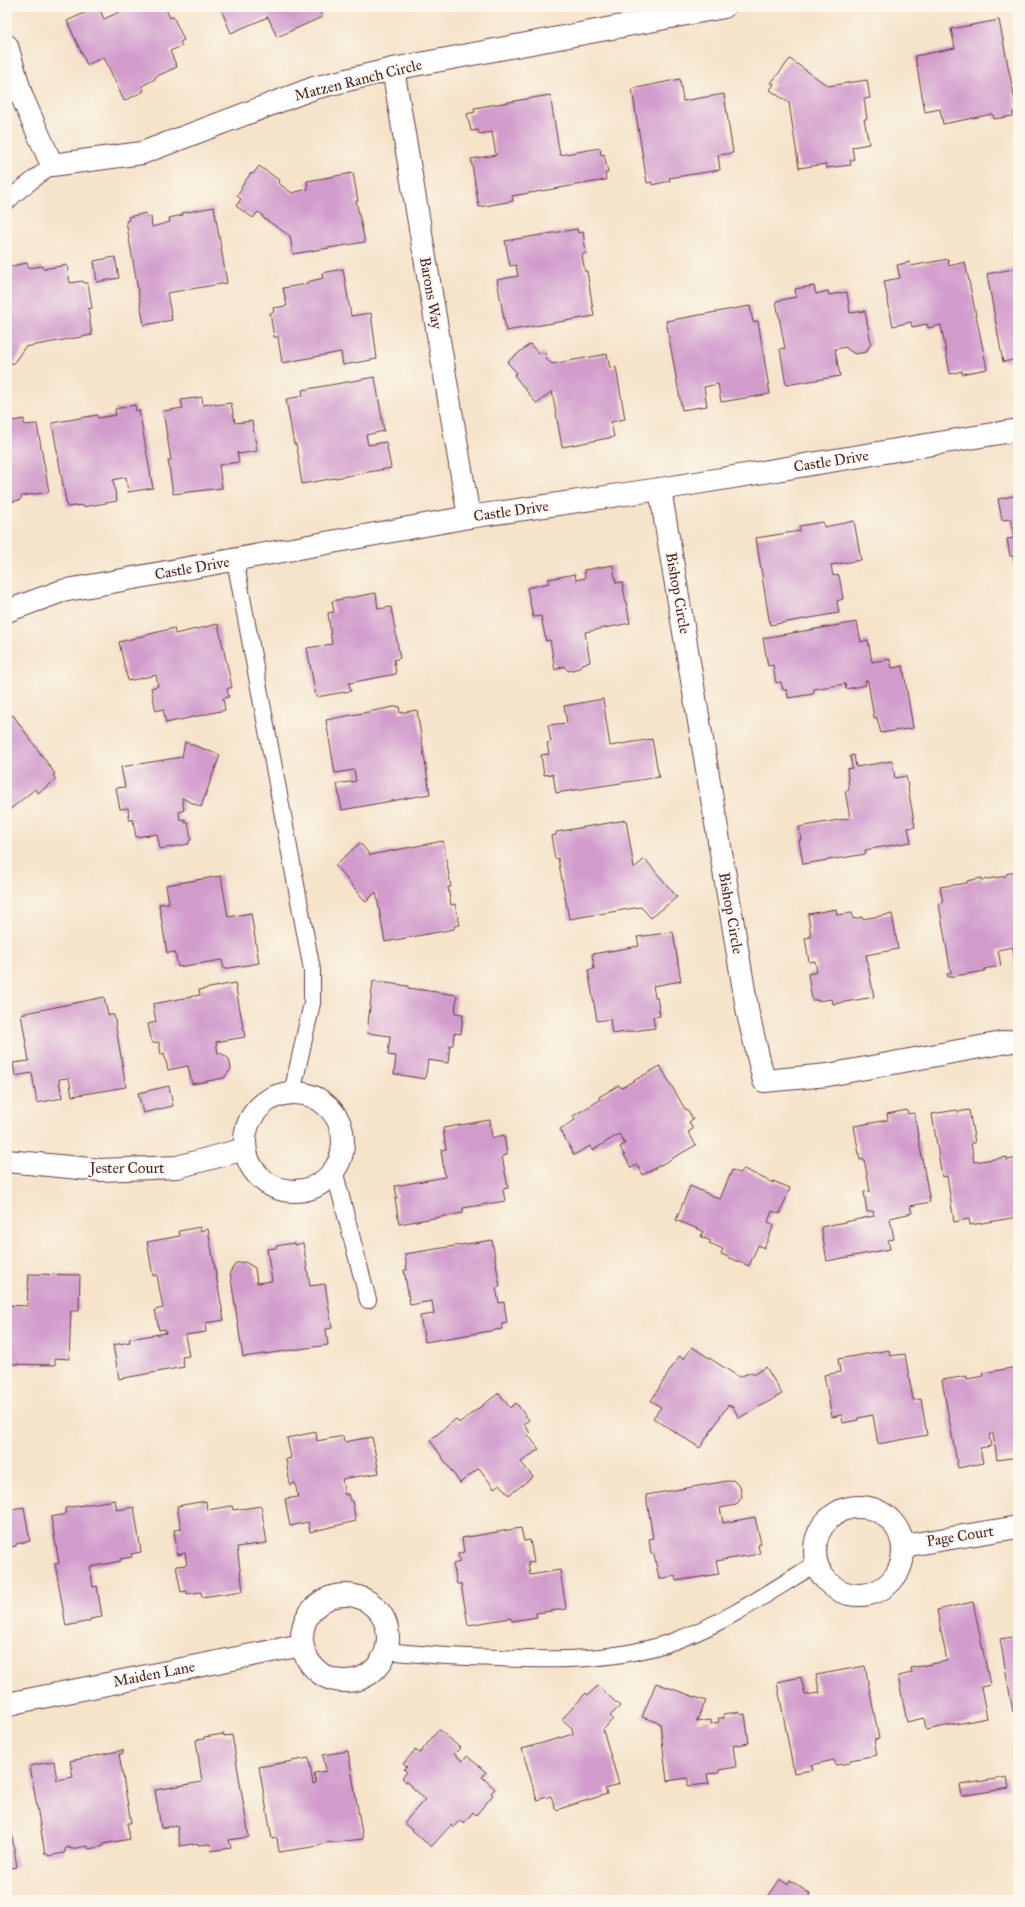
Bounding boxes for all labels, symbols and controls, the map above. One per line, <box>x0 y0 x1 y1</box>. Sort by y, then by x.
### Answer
street label: Matzen Ranch Circle <box>292 55 424 105</box>
street label: Barons Way <box>416 255 446 331</box>
street label: Castle Drive <box>792 446 870 476</box>
street label: Castle Drive <box>472 497 550 525</box>
street label: Bishop Circle <box>662 551 694 635</box>
street label: Castle Drive <box>153 553 231 583</box>
street label: Bishop Circle <box>715 871 747 955</box>
street label: Jester Court <box>88 1159 165 1178</box>
street label: Page Court <box>925 1522 996 1550</box>
street label: Maiden Lane <box>112 1657 196 1691</box>

